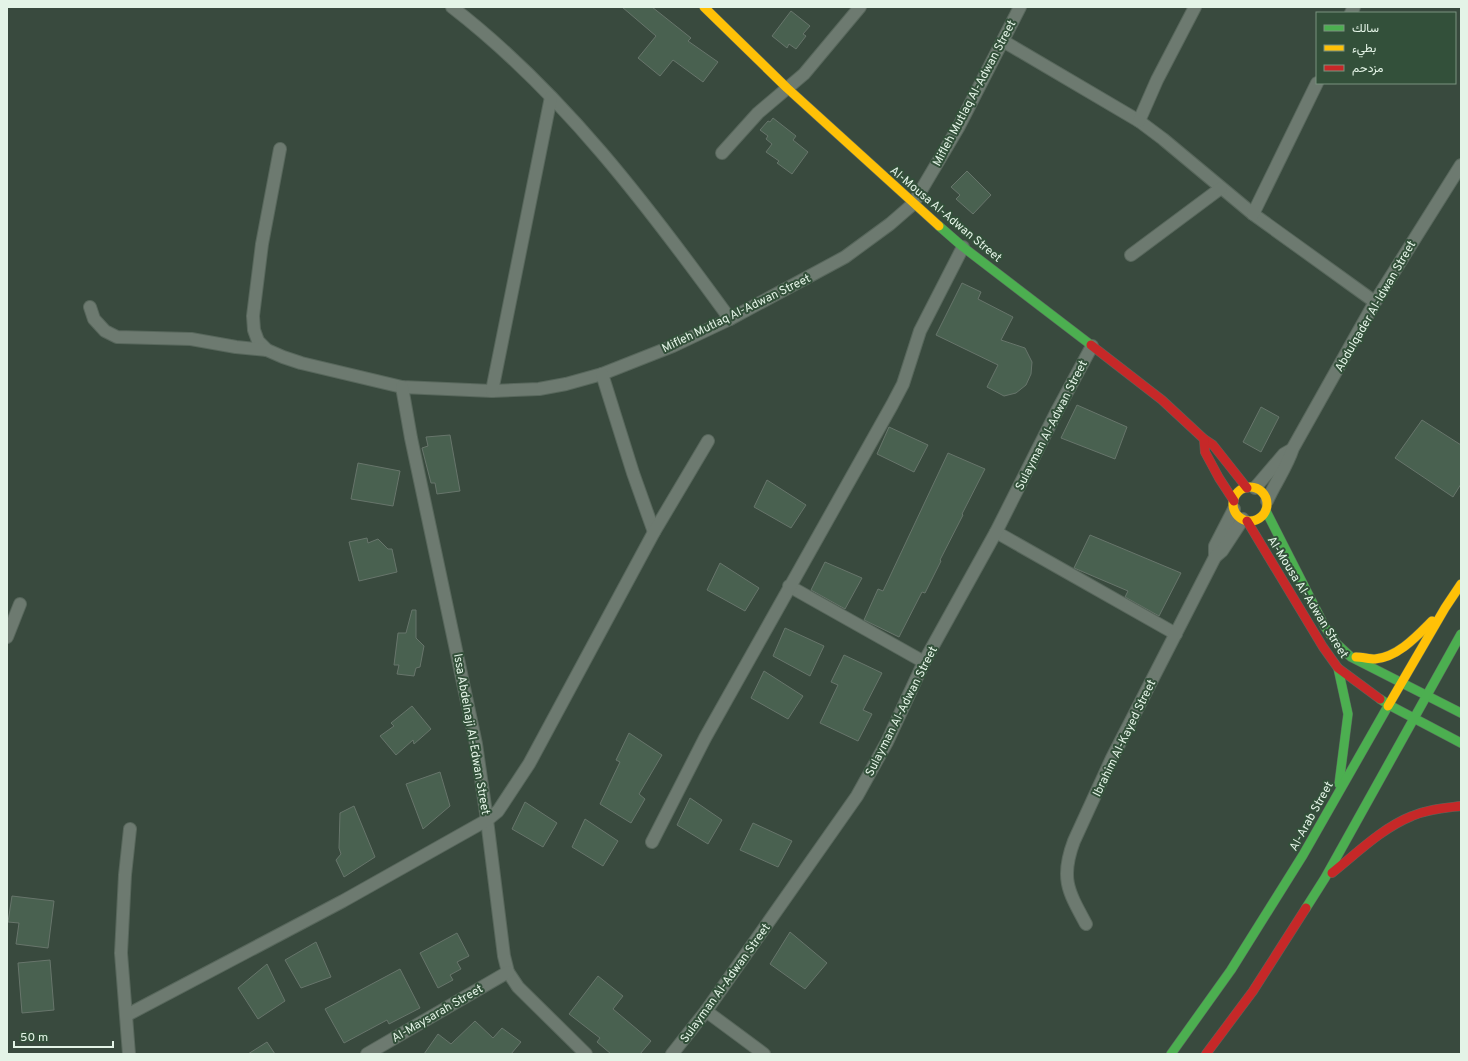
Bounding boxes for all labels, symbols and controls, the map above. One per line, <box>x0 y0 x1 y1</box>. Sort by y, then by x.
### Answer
legend <box>1316 12 1456 84</box>
street label: Mifleh Mutlaq Al-Adwan Street <box>929 18 1020 169</box>
text: سالك <box>1352 21 1379 37</box>
text: بطيء <box>1352 41 1376 58</box>
text: مزدحم <box>1352 61 1383 77</box>
street label: Al-Mousa Al-Adwan Street <box>886 163 1005 266</box>
street label: Abdulqader Al-Idwan Street <box>1332 238 1420 375</box>
street label: Mifleh Mutlaq Al-Adwan Street <box>659 271 813 357</box>
street label: Sulayman Al-Adwan Street <box>1012 358 1092 493</box>
street label: Al-Mousa Al-Adwan Street <box>1263 533 1351 662</box>
street label: Sulayman Al-Adwan Street <box>862 644 942 779</box>
street label: Issa Abdelnaji Al-Edwan Street <box>449 652 493 816</box>
street label: Ibrahim Al-Kayed Street <box>1090 677 1160 800</box>
street label: Al-Arab Street <box>1286 779 1338 854</box>
street label: Sulayman Al-Adwan Street <box>677 921 775 1046</box>
street label: Al-Maysarah Street <box>389 981 486 1047</box>
scale bar <box>14 1023 113 1049</box>
text: 50 m <box>20 1030 48 1046</box>

